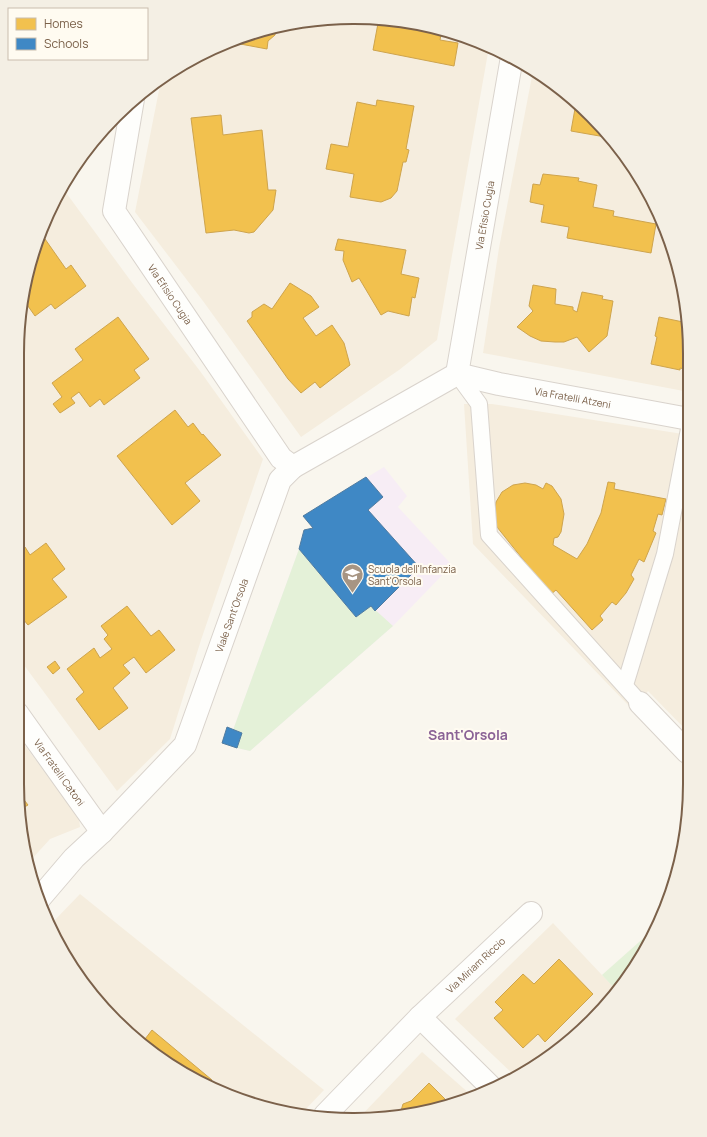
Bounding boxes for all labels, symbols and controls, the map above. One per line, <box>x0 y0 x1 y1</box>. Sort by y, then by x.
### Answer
legend <box>8 8 148 60</box>
text: Homes <box>44 15 83 32</box>
text: Schools <box>44 35 88 52</box>
street label: Via Efisio Cugia <box>472 180 497 251</box>
street label: Via Efisio Cugia <box>145 261 196 327</box>
street label: Via Fratelli Atzeni <box>533 384 612 411</box>
school or university icon: Scuola dell'Infanzia Sant'Orsola <box>339 562 365 595</box>
place label: Scuola dell'Infanzia Sant'Orsola <box>368 562 456 588</box>
street label: Viale Sant'Orsola <box>212 577 251 654</box>
district label: Sant'Orsola <box>428 725 508 744</box>
street label: Via Fratelli Catoni <box>31 736 88 809</box>
street label: Via Miriam Riccio <box>443 934 508 996</box>

